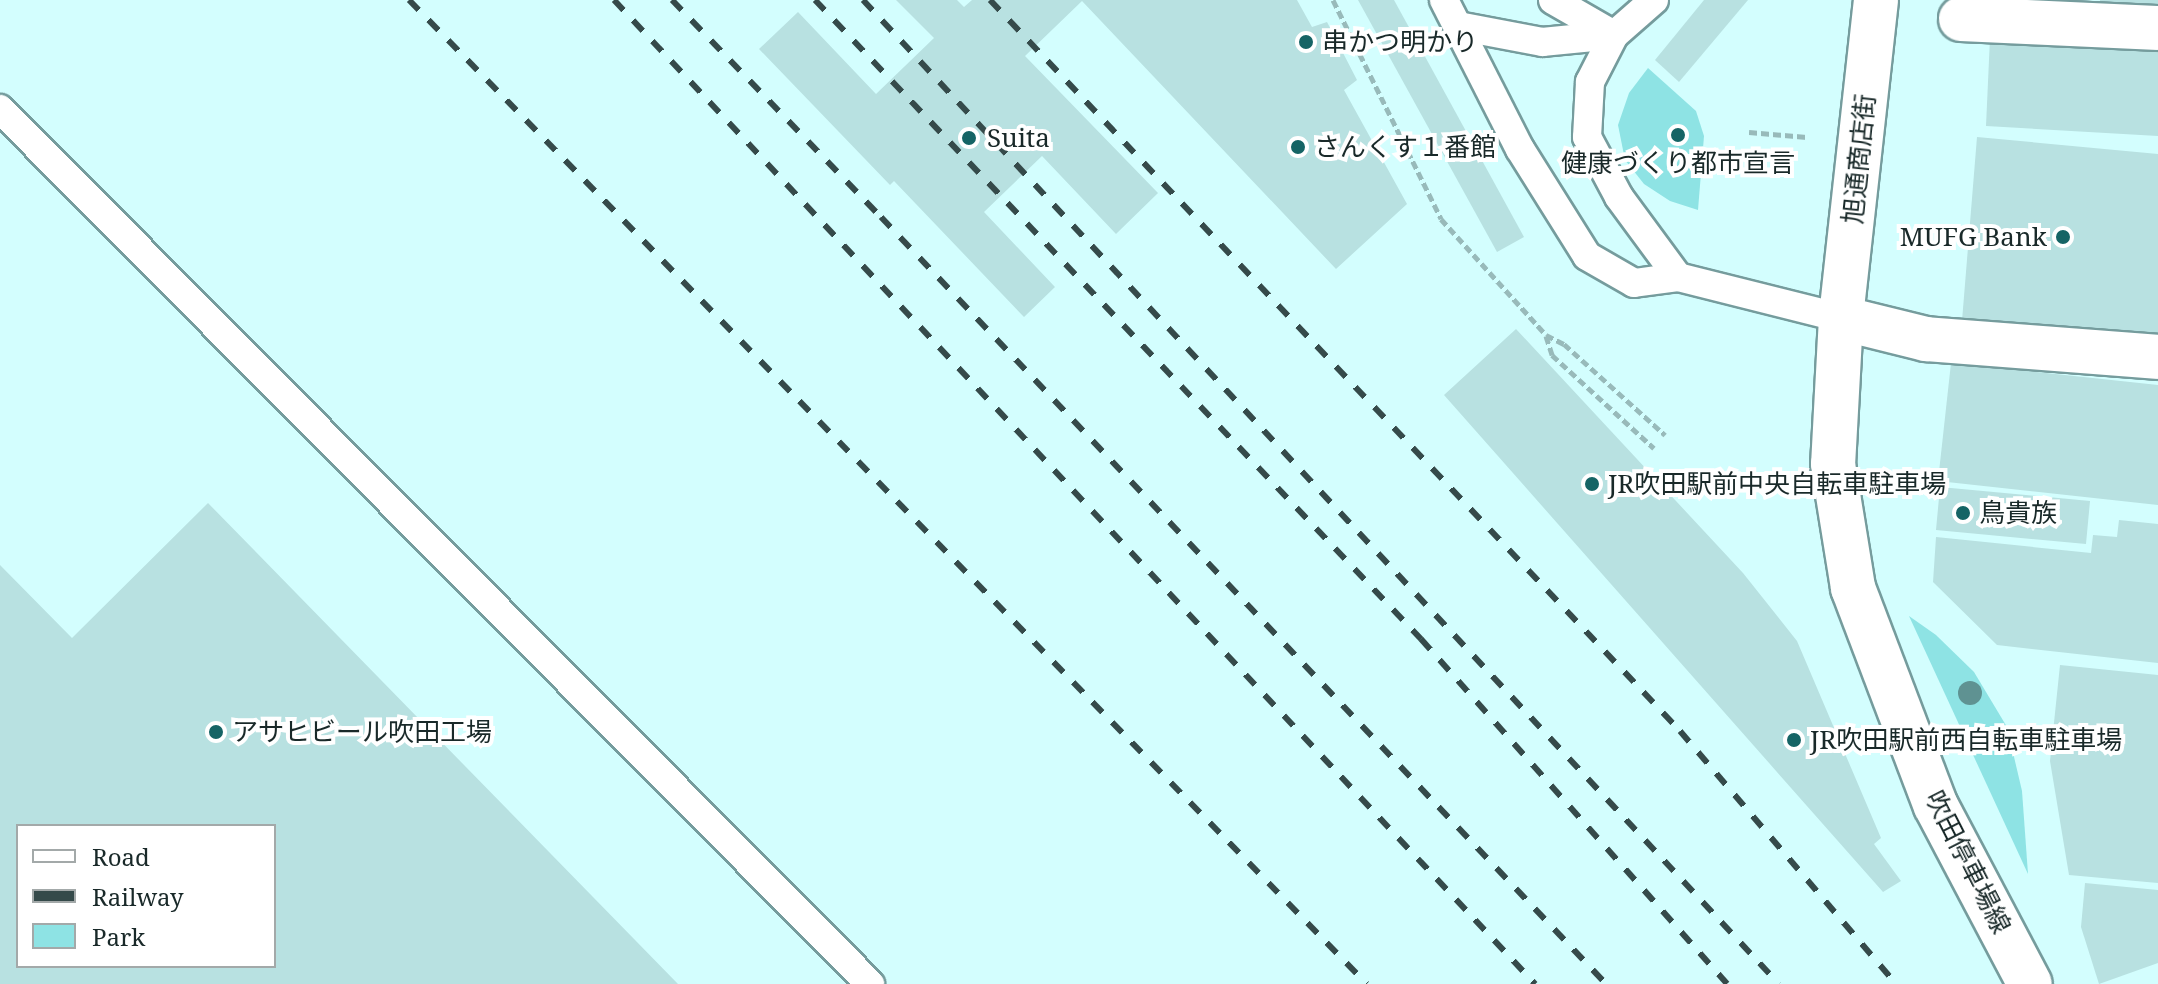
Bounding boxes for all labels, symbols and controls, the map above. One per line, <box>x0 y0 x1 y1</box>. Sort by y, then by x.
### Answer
place label: 串かつ明かり <box>1322 26 1478 58</box>
marker: 串かつ明かり <box>1297 33 1315 51</box>
street label: 旭通商店街 <box>1837 93 1881 225</box>
place label: Suita <box>987 122 1050 154</box>
marker: 健康づくり都市宣言 <box>1669 126 1687 144</box>
marker: Suita <box>958 127 980 149</box>
place label: さんくす１番館 <box>1314 131 1496 163</box>
marker: さんくす１番館 <box>1289 138 1307 156</box>
place label: 健康づくり都市宣言 <box>1561 147 1795 179</box>
place label: MUFG Bank <box>1900 221 2047 253</box>
marker: MUFG Bank <box>2054 228 2072 246</box>
place label: JR吹田駅前中央自転車駐車場 <box>1608 468 1946 500</box>
marker: JR吹田駅前中央自転車駐車場 <box>1583 475 1601 493</box>
place label: 鳥貴族 <box>1979 497 2057 529</box>
marker: 鳥貴族 <box>1954 504 1972 522</box>
place label: アサヒビール吹田工場 <box>232 716 492 748</box>
marker: アサヒビール吹田工場 <box>207 723 225 741</box>
place label: JR吹田駅前西自転車駐車場 <box>1810 724 2122 756</box>
marker: JR吹田駅前西自転車駐車場 <box>1785 731 1803 749</box>
street label: 吹田停車場線 <box>1919 785 2017 939</box>
legend <box>16 824 276 968</box>
text: Road <box>92 840 150 873</box>
text: Railway <box>92 880 184 913</box>
text: Park <box>92 920 145 953</box>

